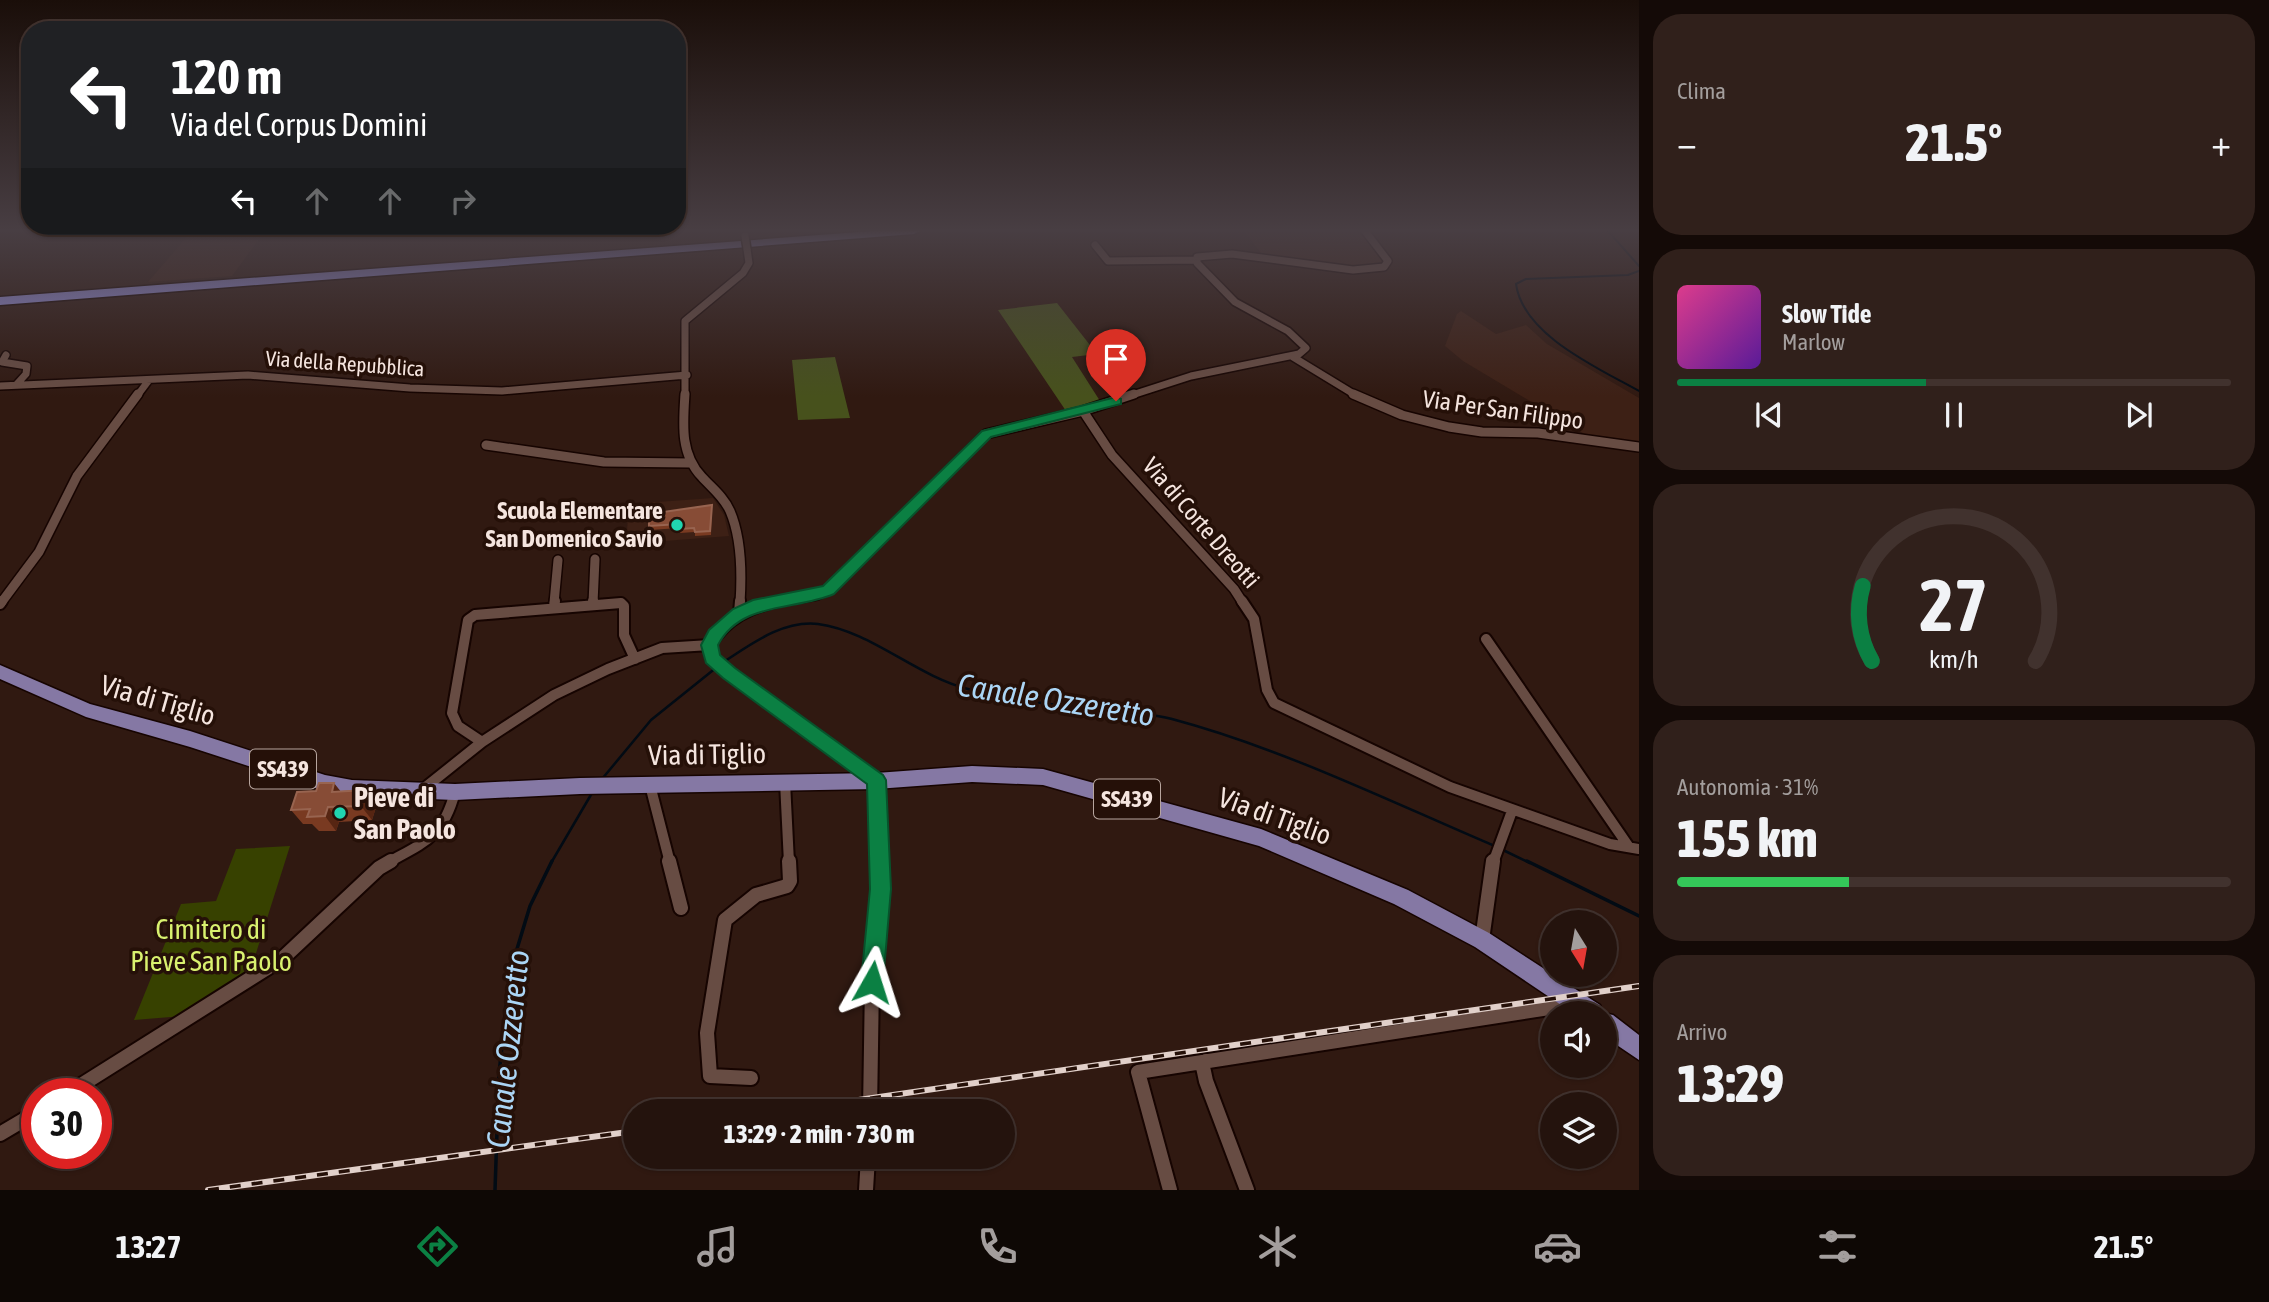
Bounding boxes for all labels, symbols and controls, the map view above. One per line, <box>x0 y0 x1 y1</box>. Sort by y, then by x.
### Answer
text: 120 m <box>171 48 282 104</box>
icon: left <box>56 49 147 140</box>
text: Clima <box>1677 78 1726 104</box>
text: Via del Corpus Domini <box>171 106 427 143</box>
text: 21.5° <box>1906 112 2002 172</box>
text: − <box>1677 121 1697 164</box>
text: + <box>2211 121 2231 164</box>
icon: left <box>225 182 263 220</box>
icon: ahead <box>298 182 336 220</box>
icon: ahead <box>371 182 409 220</box>
icon: right <box>444 182 482 220</box>
text: Slow Tide <box>1782 299 1872 329</box>
pin <box>1086 329 1146 401</box>
text: Marlow <box>1782 329 1845 355</box>
icon: arrive <box>1097 340 1135 378</box>
street label: Via della Repubblica <box>265 345 425 381</box>
street label: Via Per San Filippo <box>1421 385 1585 434</box>
icon: previous <box>1750 396 1788 434</box>
icon: pause <box>1935 396 1973 434</box>
icon: next <box>2120 396 2158 434</box>
street label: Via di Corte Dreotti <box>1138 452 1265 593</box>
place label: Scuola Elementare San Domenico Savio <box>485 497 663 552</box>
marker: Scuola Elementare San Domenico Savio <box>669 517 685 533</box>
text: 27 <box>1920 563 1988 646</box>
text: km/h <box>1929 645 1979 673</box>
water label: Canale Ozzeretto <box>955 666 1157 733</box>
street label: Via di Tiglio <box>97 668 219 732</box>
street label: Via di Tiglio <box>648 737 766 771</box>
road number: SS439 <box>250 750 316 789</box>
text: Autonomia · 31% <box>1677 774 1818 800</box>
road number: SS439 <box>1094 779 1160 818</box>
place label: Pieve di San Paolo <box>354 781 456 845</box>
street label: Via di Tiglio <box>1214 781 1336 851</box>
marker: Pieve di San Paolo <box>332 805 348 821</box>
text: 155 km <box>1677 808 1818 868</box>
north arrow <box>1540 910 1617 987</box>
map controls <box>1540 910 1617 1169</box>
park label: Cimitero di Pieve San Paolo <box>130 913 292 977</box>
position arrow <box>835 945 909 1019</box>
water label: Canale Ozzeretto <box>479 948 536 1150</box>
button: sound <box>1540 1001 1617 1078</box>
text: Arrivo <box>1677 1019 1727 1045</box>
text: 13:29 <box>1677 1053 1784 1113</box>
speed limit sign: 30 <box>21 1078 112 1169</box>
button: layers <box>1540 1092 1617 1169</box>
text: 13:29 · 2 min · 730 m <box>724 1119 914 1149</box>
icon: directions <box>413 1222 462 1271</box>
icon: music <box>693 1222 742 1271</box>
icon: phone <box>973 1222 1022 1271</box>
icon: climate <box>1253 1222 1302 1271</box>
icon: car <box>1533 1222 1582 1271</box>
icon: filters <box>1813 1222 1862 1271</box>
text: 13:27 <box>116 1228 181 1265</box>
text: 21.5° <box>2094 1228 2153 1265</box>

